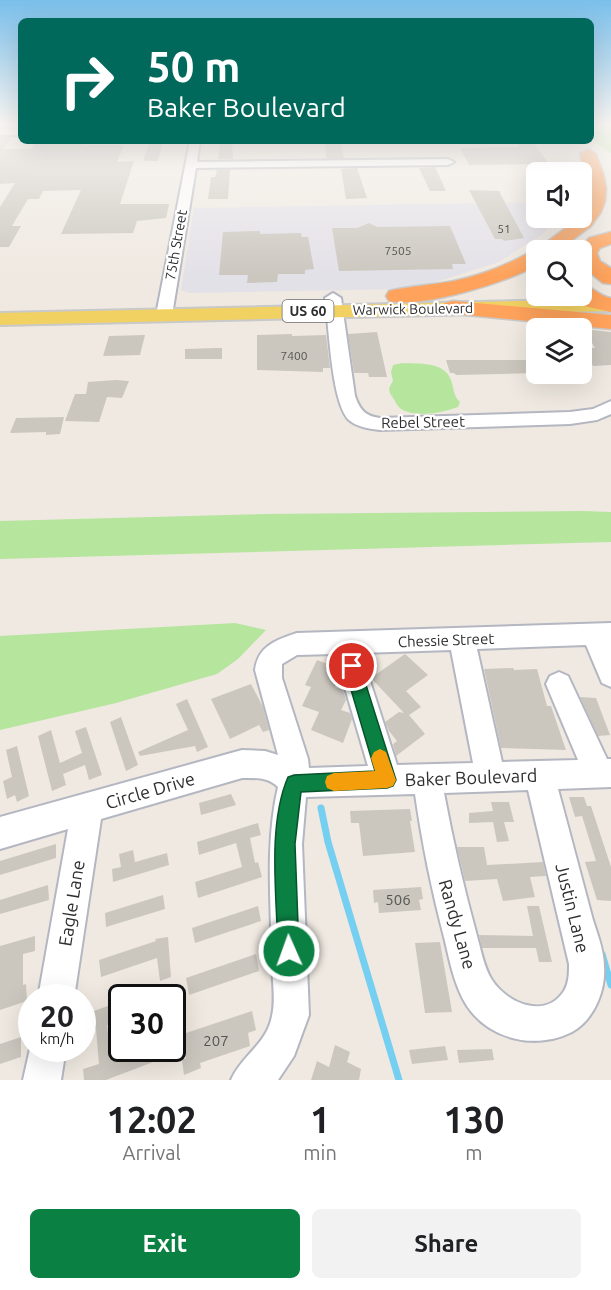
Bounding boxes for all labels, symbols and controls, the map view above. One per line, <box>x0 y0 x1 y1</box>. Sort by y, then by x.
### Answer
icon: right <box>48 42 126 120</box>
text: 50 m <box>147 43 241 90</box>
text: Baker Boulevard <box>147 92 346 122</box>
map controls <box>526 162 592 384</box>
button: sound <box>526 162 592 228</box>
street label: 75th Street <box>162 208 190 282</box>
house number: 51 <box>497 222 511 235</box>
button: search <box>526 240 592 306</box>
house number: 7505 <box>384 244 412 257</box>
road number: US 60 <box>282 300 334 322</box>
street label: Warwick Boulevard <box>353 300 473 318</box>
button: layers <box>526 318 592 384</box>
house number: 7400 <box>280 349 308 362</box>
street label: Rebel Street <box>381 413 465 431</box>
street label: Chessie Street <box>398 630 495 650</box>
pin <box>326 640 377 691</box>
icon: arrive <box>335 649 368 682</box>
street label: Baker Boulevard <box>404 765 538 789</box>
street label: Circle Drive <box>103 768 197 812</box>
street label: Eagle Lane <box>54 858 88 948</box>
street label: Justin Lane <box>552 861 594 955</box>
street label: Randy Lane <box>436 877 480 971</box>
house number: 506 <box>385 891 411 908</box>
position arrow <box>257 919 321 983</box>
speed limit sign: 30 <box>108 984 186 1062</box>
text: 20 <box>40 999 74 1033</box>
text: km/h <box>40 1030 74 1047</box>
house number: 207 <box>203 1032 229 1049</box>
text: 12:02 <box>107 1099 197 1140</box>
text: 1 <box>310 1099 330 1140</box>
text: 130 <box>443 1099 504 1140</box>
text: Arrival <box>123 1141 181 1164</box>
text: min <box>303 1141 337 1164</box>
text: m <box>465 1141 483 1164</box>
button: Exit <box>30 1209 300 1278</box>
button: Share <box>312 1209 581 1278</box>

